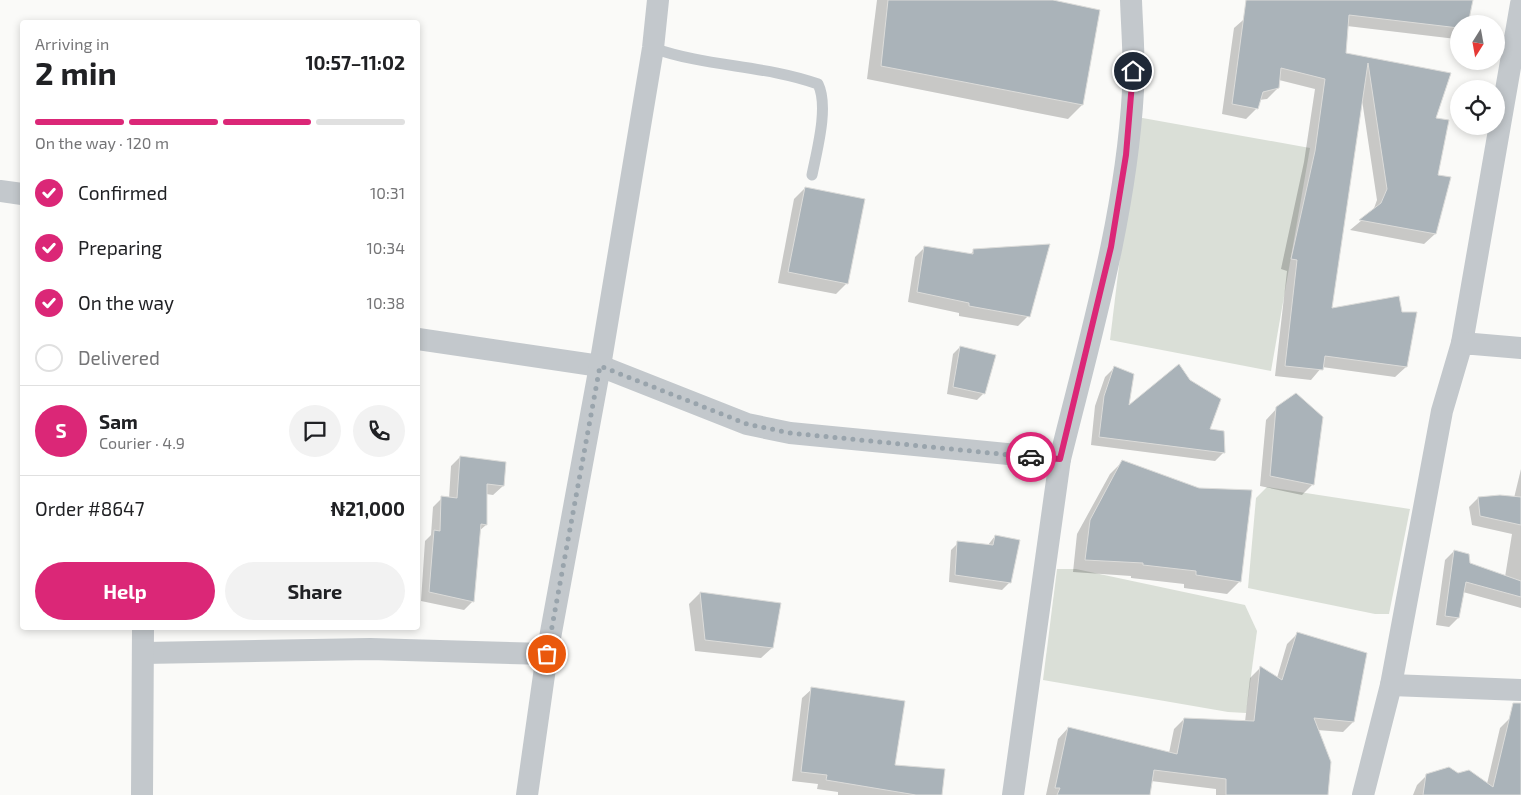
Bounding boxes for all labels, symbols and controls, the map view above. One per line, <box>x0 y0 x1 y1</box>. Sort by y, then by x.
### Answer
north arrow <box>1450 15 1505 70</box>
map controls <box>1450 15 1505 135</box>
text: Arriving in <box>35 34 109 53</box>
pin <box>1112 50 1154 92</box>
text: 10:57–11:02 <box>305 51 405 74</box>
text: 2 min <box>35 53 117 91</box>
icon: home <box>1119 57 1147 85</box>
button: locate <box>1450 80 1505 135</box>
text: On the way · 120 m <box>35 133 169 152</box>
icon: check <box>35 179 63 207</box>
text: Confirmed <box>78 181 168 204</box>
text: 10:31 <box>370 183 405 202</box>
icon: check <box>35 234 63 262</box>
text: Preparing <box>78 236 162 259</box>
text: 10:34 <box>366 238 405 257</box>
icon: check <box>35 289 63 317</box>
text: On the way <box>78 291 174 314</box>
text: 10:38 <box>367 293 405 312</box>
text: Delivered <box>78 346 160 369</box>
button: chat <box>289 405 341 457</box>
button: phone <box>353 405 405 457</box>
text: Sam <box>99 410 138 433</box>
text: S <box>55 419 67 442</box>
courier <box>1006 432 1056 482</box>
text: Courier · 4.9 <box>99 433 185 452</box>
icon: car <box>1017 443 1045 471</box>
text: Order #8647 <box>35 497 145 520</box>
text: ₦21,000 <box>331 497 405 520</box>
button: Help <box>35 562 215 620</box>
button: Share <box>225 562 405 620</box>
pin <box>526 633 568 675</box>
icon: bag <box>533 640 561 668</box>

